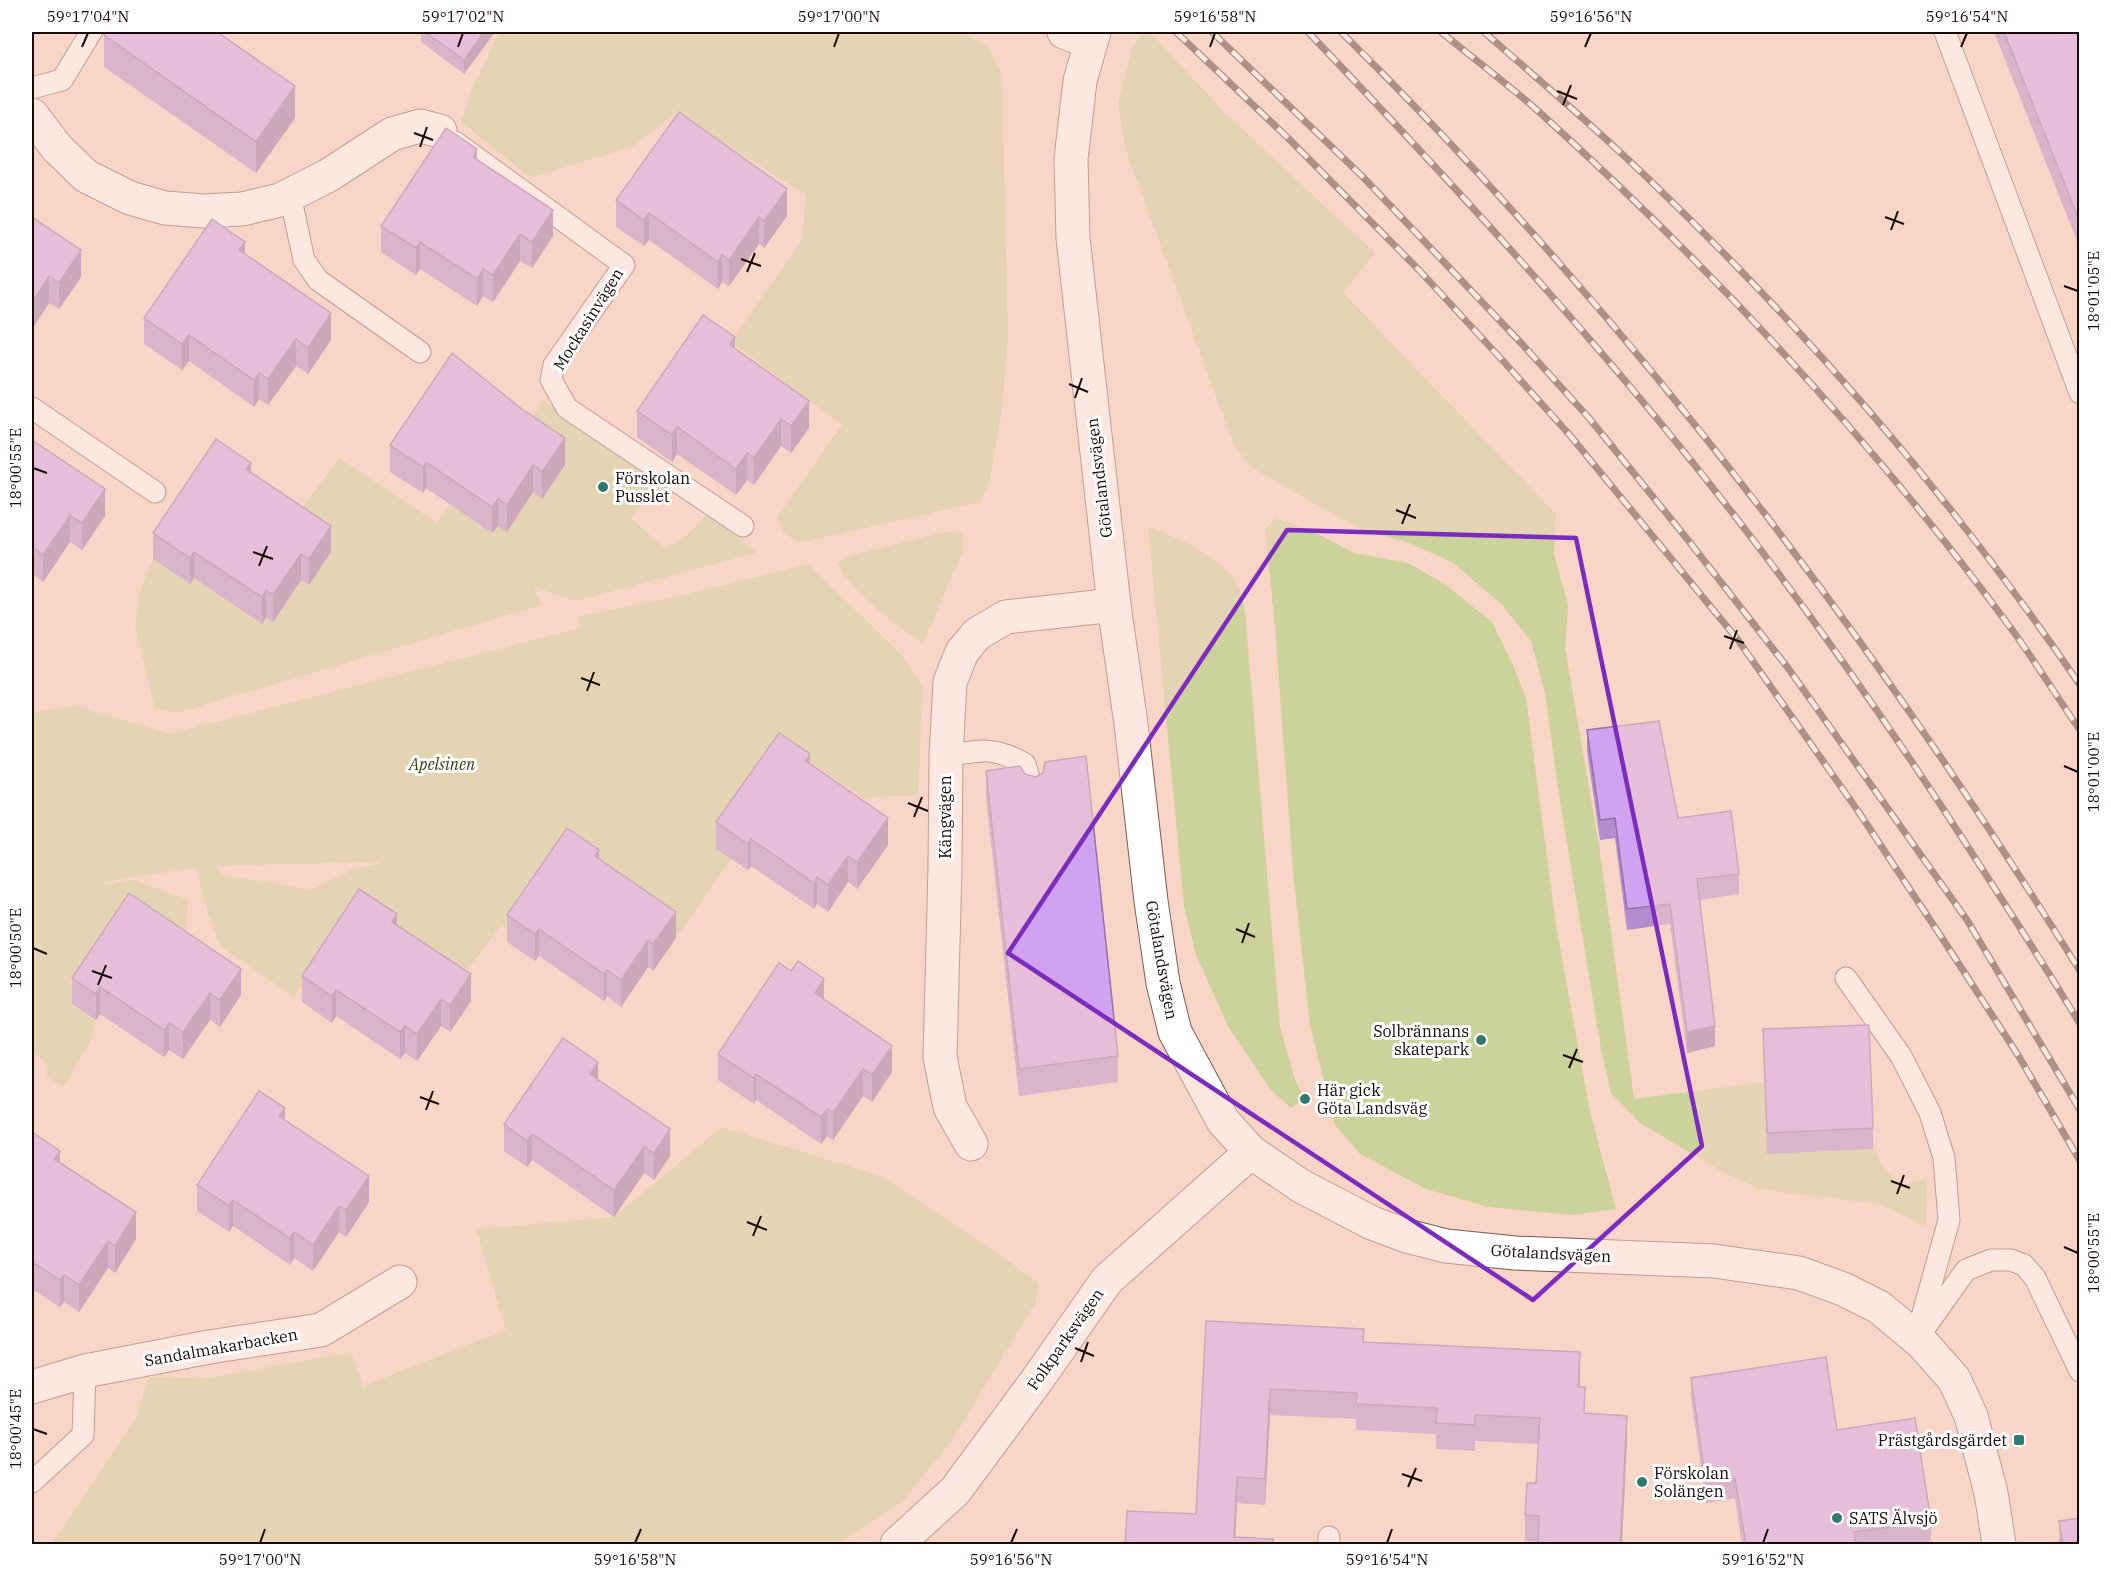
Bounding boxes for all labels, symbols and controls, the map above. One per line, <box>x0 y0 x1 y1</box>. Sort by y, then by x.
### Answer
text: 59°17'04"N <box>47 7 129 26</box>
text: 59°17'02"N <box>422 7 504 26</box>
text: 59°17'00"N <box>798 7 880 26</box>
text: 59°16'58"N <box>1174 7 1256 26</box>
text: 59°16'56"N <box>1550 7 1632 26</box>
text: 59°16'54"N <box>1926 7 2008 26</box>
text: 18°01'05"E <box>2084 251 2103 331</box>
street label: Mockasinvägen <box>549 264 627 374</box>
street label: Götalandsvägen <box>1082 417 1116 539</box>
text: 18°00'55"E <box>6 428 25 508</box>
place label: Förskolan Pusslet <box>615 468 690 506</box>
marker: Förskolan Pusslet <box>596 480 610 494</box>
text: 18°01'00"E <box>2084 732 2103 812</box>
park label: Apelsinen <box>408 754 475 774</box>
street label: Kängvägen <box>935 775 955 859</box>
street label: Götalandsvägen <box>1142 899 1182 1021</box>
text: 18°00'50"E <box>6 908 25 988</box>
place label: Solbrännans skatepark <box>1373 1021 1470 1059</box>
marker: Solbrännans skatepark <box>1474 1033 1488 1047</box>
place label: Här gick Göta Landsväg <box>1317 1080 1428 1118</box>
marker: Här gick Göta Landsväg <box>1298 1092 1312 1106</box>
text: 18°00'55"E <box>2084 1213 2103 1293</box>
street label: Götalandsvägen <box>1490 1240 1612 1266</box>
street label: Folkparksvägen <box>1022 1284 1108 1394</box>
street label: Sandalmakarbacken <box>143 1324 299 1370</box>
text: 18°00'45"E <box>6 1389 25 1469</box>
place label: Prästgårdsgärdet <box>1878 1430 2007 1450</box>
marker: Prästgårdsgärdet <box>2012 1433 2026 1447</box>
place label: Förskolan Solängen <box>1654 1463 1729 1501</box>
marker: Förskolan Solängen <box>1635 1475 1649 1489</box>
place label: SATS Älvsjö <box>1849 1508 1938 1528</box>
marker: SATS Älvsjö <box>1830 1511 1844 1525</box>
text: 59°17'00"N <box>219 1550 301 1569</box>
text: 59°16'58"N <box>594 1550 676 1569</box>
text: 59°16'56"N <box>970 1550 1052 1569</box>
text: 59°16'54"N <box>1346 1550 1428 1569</box>
text: 59°16'52"N <box>1722 1550 1804 1569</box>

